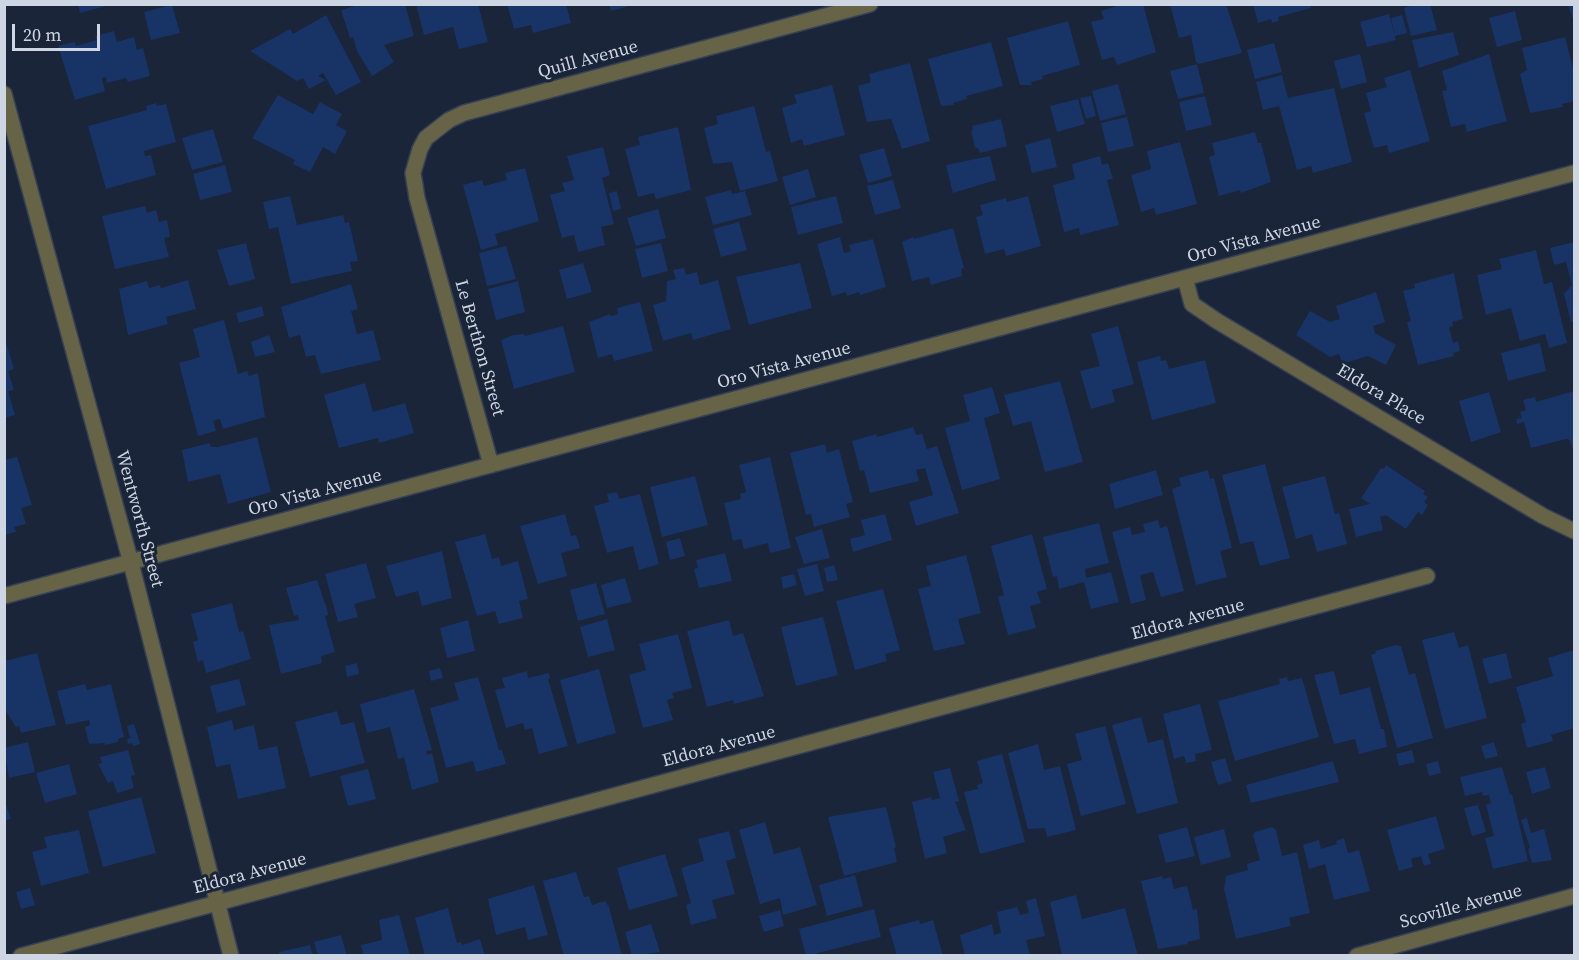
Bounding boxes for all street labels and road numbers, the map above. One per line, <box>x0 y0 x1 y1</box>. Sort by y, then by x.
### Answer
street label: Quill Avenue <box>536 36 640 84</box>
street label: Oro Vista Avenue <box>1185 212 1323 268</box>
street label: Le Berthon Street <box>449 277 509 419</box>
street label: Oro Vista Avenue <box>715 338 853 394</box>
street label: Eldora Place <box>1333 360 1429 430</box>
street label: Wentworth Street <box>110 448 168 590</box>
street label: Oro Vista Avenue <box>246 465 384 521</box>
street label: Eldora Avenue <box>1129 595 1247 645</box>
street label: Eldora Avenue <box>660 722 778 772</box>
street label: Eldora Avenue <box>191 849 309 899</box>
street label: Scoville Avenue <box>1398 880 1524 934</box>

